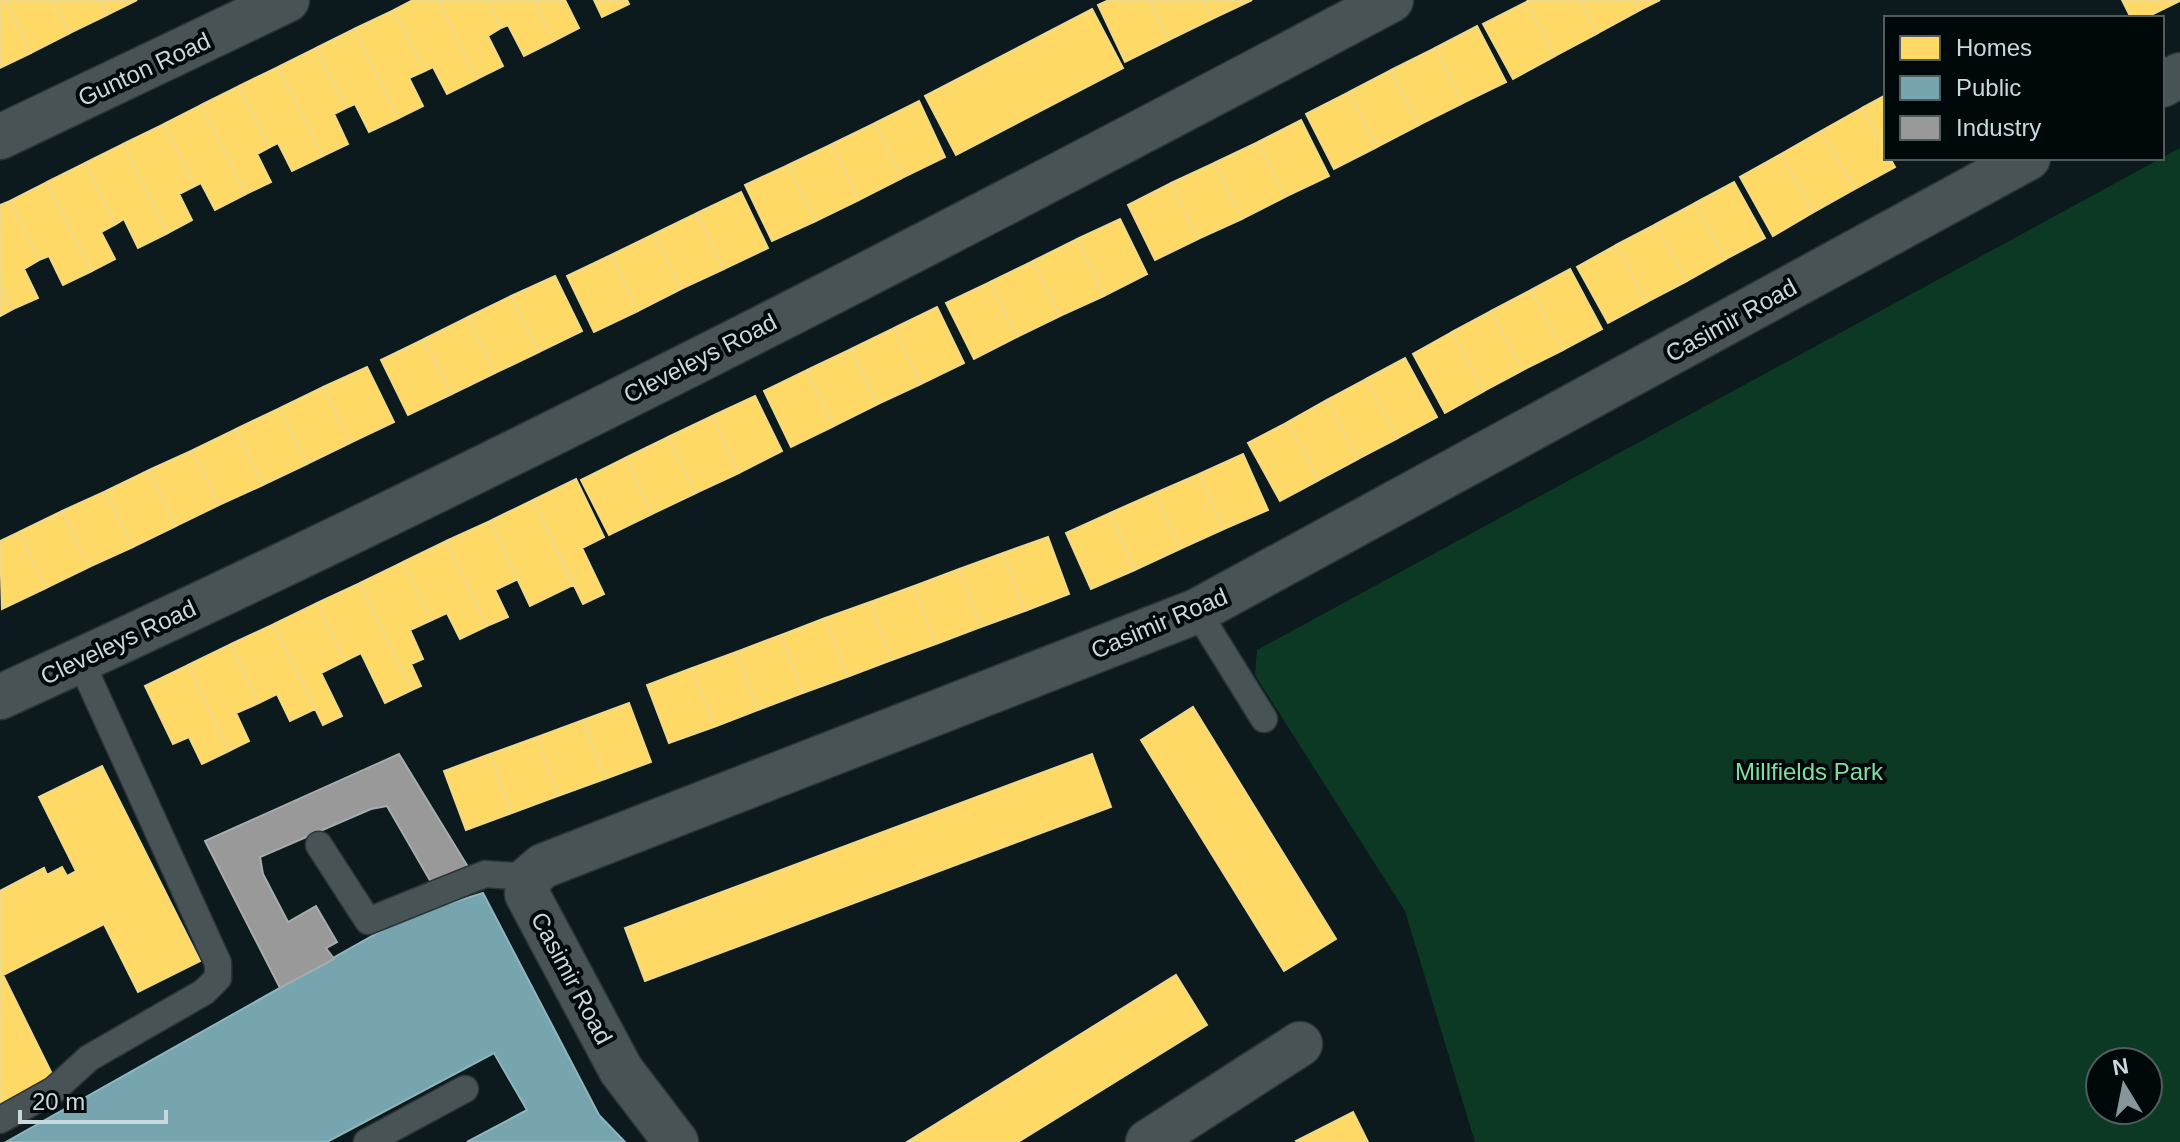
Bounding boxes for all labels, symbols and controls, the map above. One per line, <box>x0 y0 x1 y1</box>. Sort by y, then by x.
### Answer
legend <box>1884 16 2164 160</box>
street label: Gunton Road <box>74 27 214 111</box>
text: Homes <box>1956 34 2032 61</box>
text: Public <box>1956 74 2021 101</box>
text: Industry <box>1956 114 2041 141</box>
street label: Casimir Road <box>1661 273 1801 367</box>
street label: Cleveleys Road <box>619 308 781 408</box>
street label: Casimir Road <box>1087 582 1231 664</box>
street label: Cleveleys Road <box>36 594 200 690</box>
park label: Millfields Park <box>1735 758 1884 785</box>
street label: Casimir Road <box>526 907 618 1049</box>
north arrow <box>2084 1046 2164 1126</box>
text: N <box>2111 1053 2131 1080</box>
scale bar <box>20 1074 166 1124</box>
text: 20 m <box>32 1088 85 1115</box>

